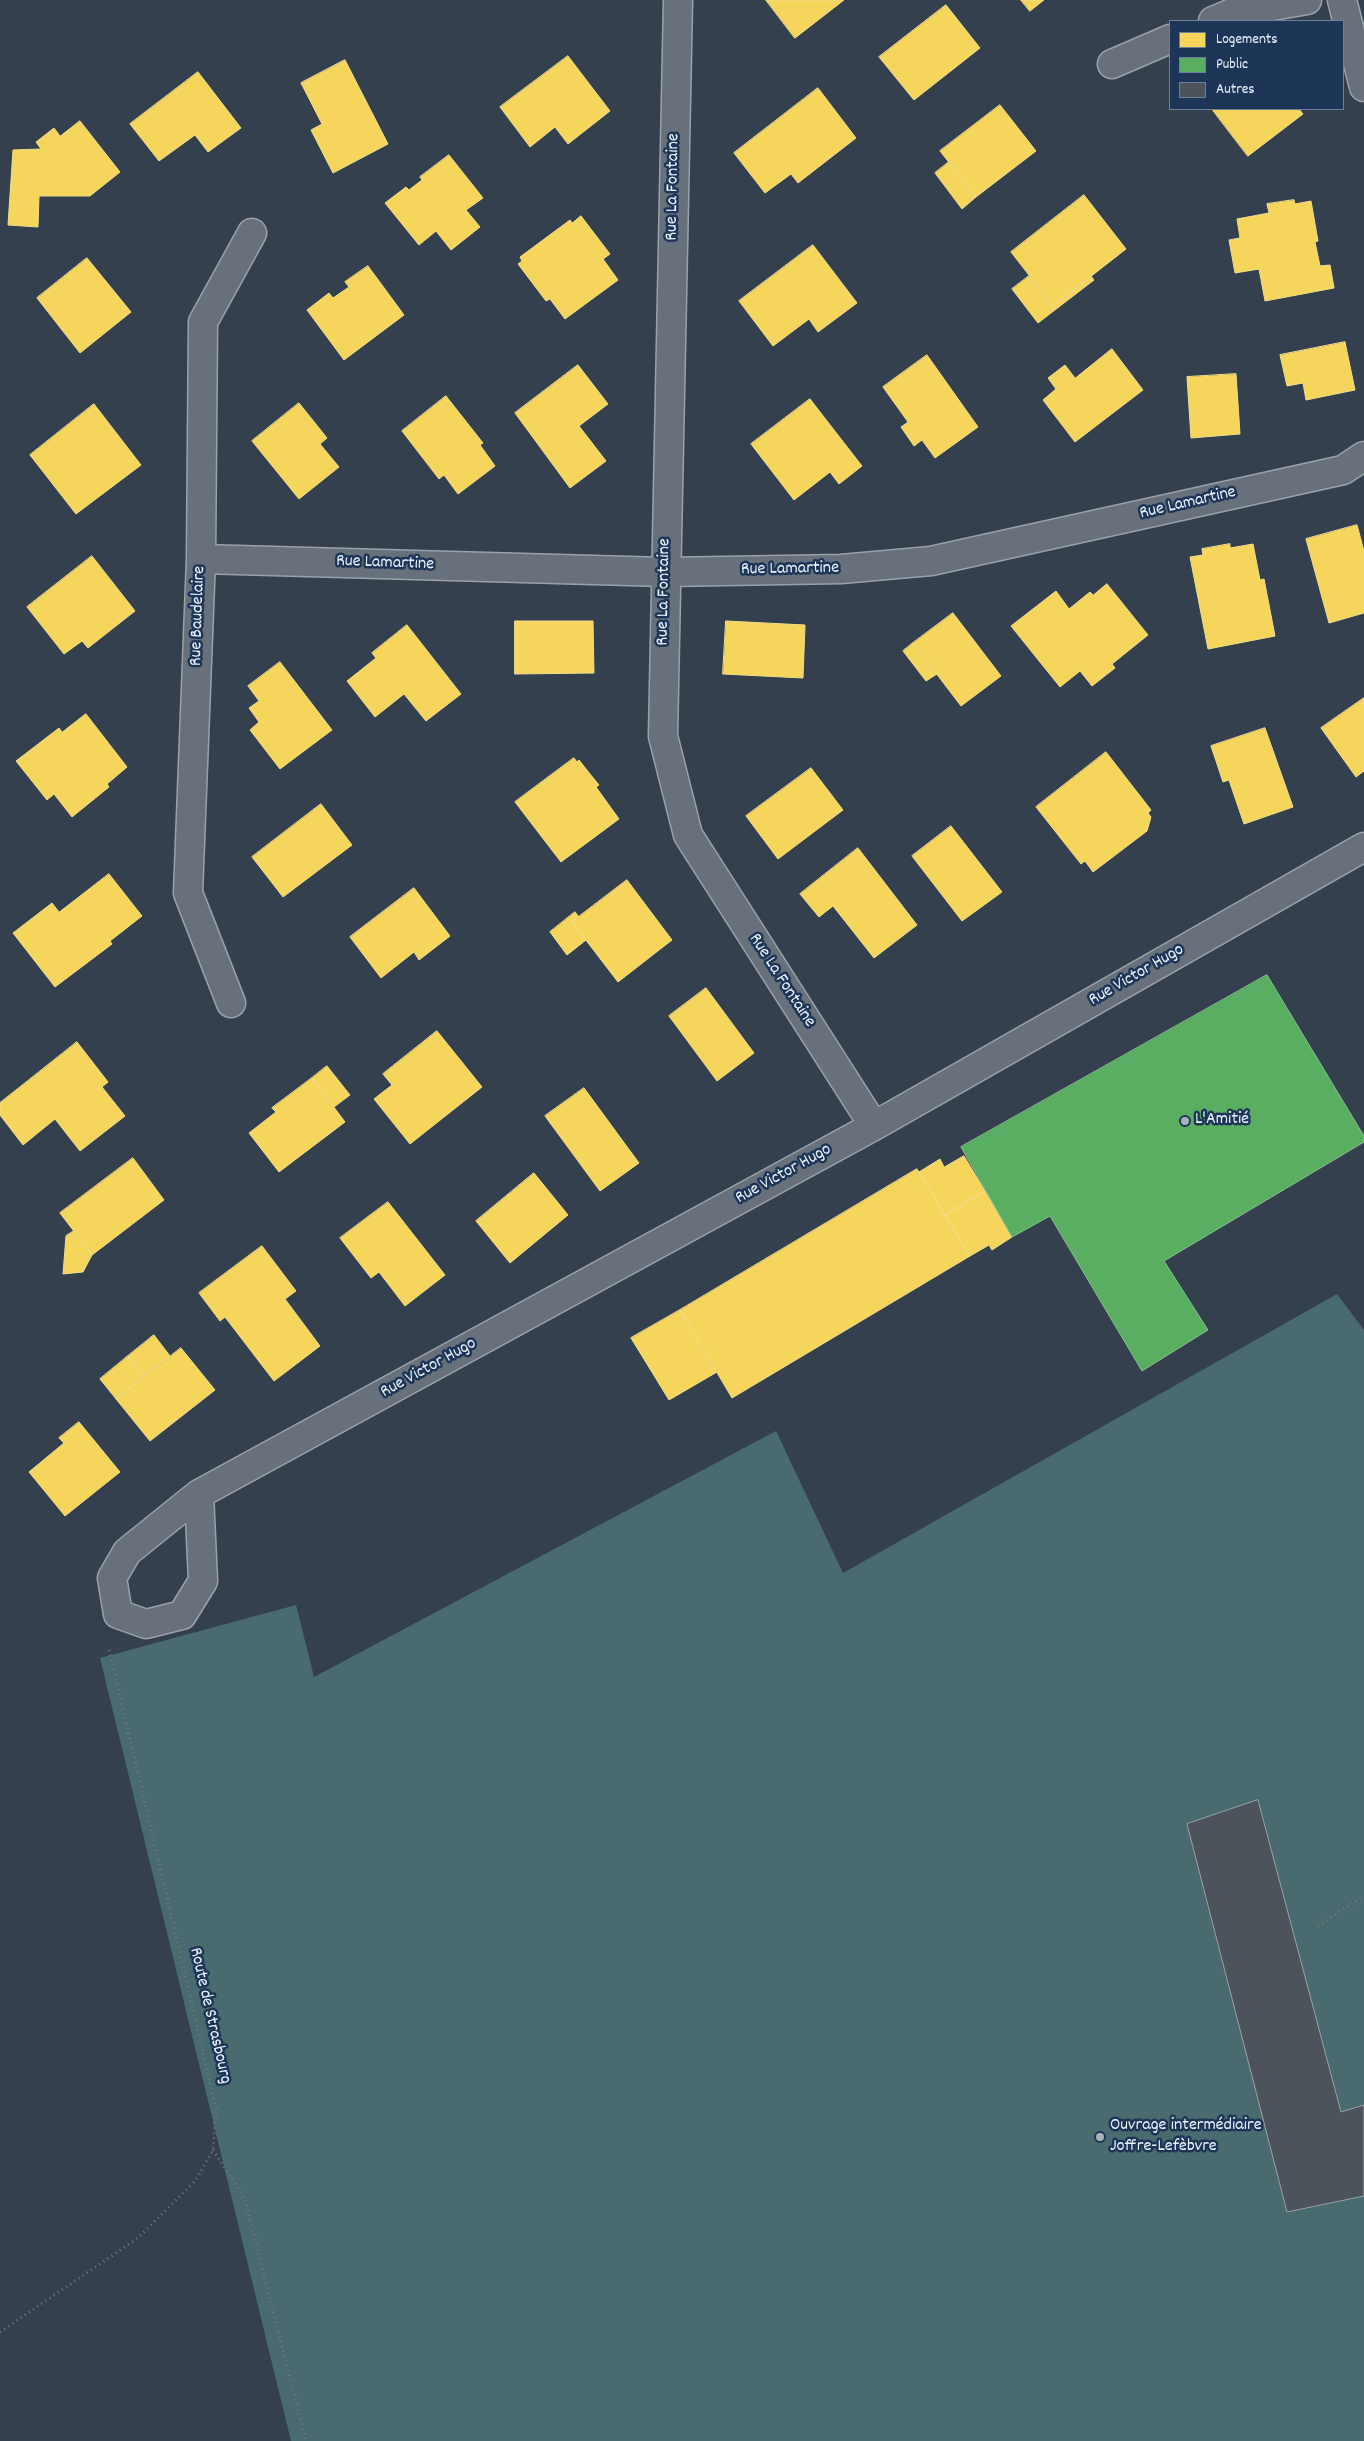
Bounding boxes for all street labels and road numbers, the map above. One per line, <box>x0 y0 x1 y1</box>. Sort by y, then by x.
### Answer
street label: Rue La Fontaine <box>662 133 686 241</box>
street label: Rue Lamartine <box>1138 482 1238 526</box>
street label: Rue La Fontaine <box>653 538 677 646</box>
street label: Rue Lamartine <box>336 551 434 577</box>
street label: Rue Lamartine <box>741 558 839 582</box>
street label: Rue Baudelaire <box>186 566 212 666</box>
street label: Rue La Fontaine <box>743 930 819 1032</box>
street label: Rue Victor Hugo <box>1086 940 1188 1012</box>
street label: Rue Victor Hugo <box>732 1140 836 1210</box>
street label: Rue Victor Hugo <box>377 1334 481 1404</box>
street label: Route de Strasbourg <box>183 1946 235 2086</box>

